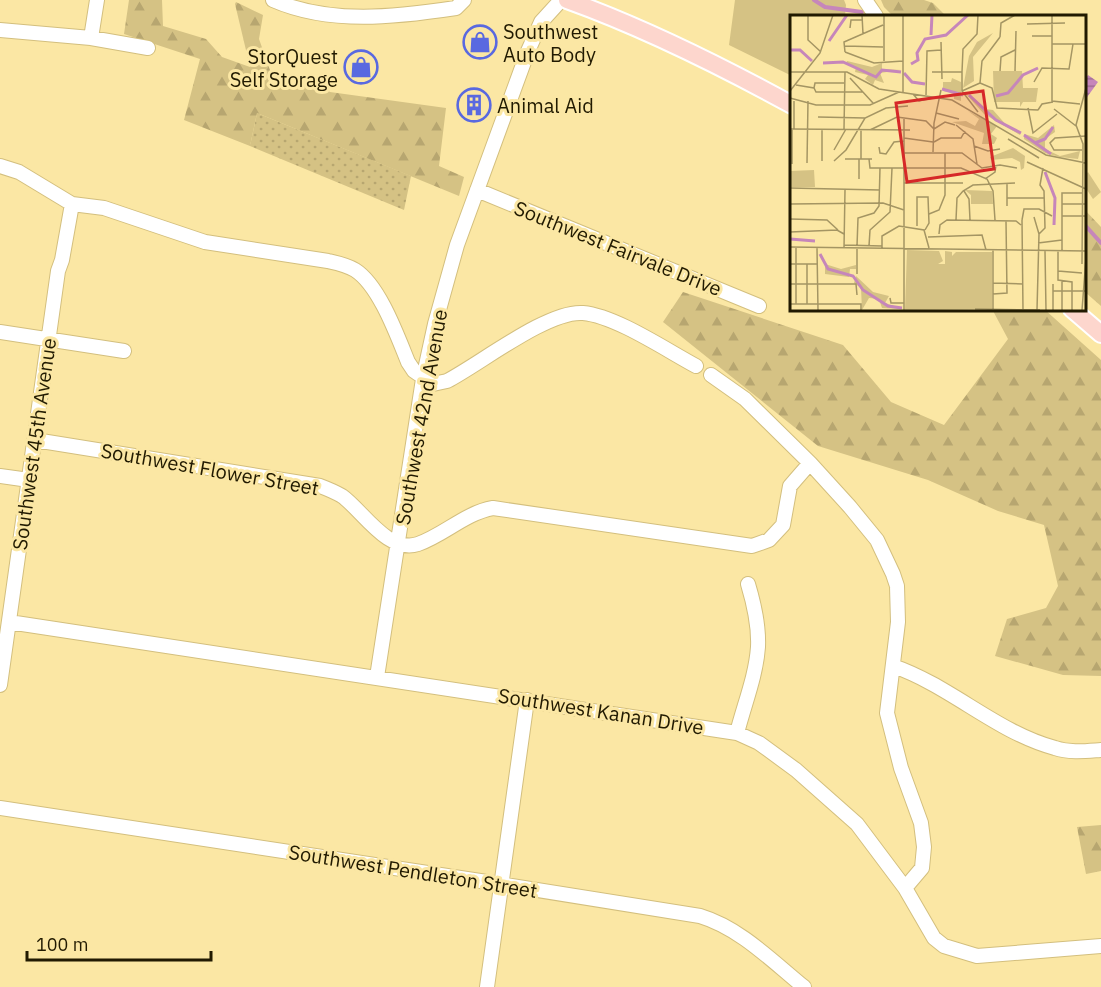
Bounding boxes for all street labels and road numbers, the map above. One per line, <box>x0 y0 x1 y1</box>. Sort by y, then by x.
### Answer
street label: Southwest Fairvale Drive <box>510 194 726 302</box>
street label: Southwest 42nd Avenue <box>389 307 453 527</box>
street label: Southwest 45th Avenue <box>6 336 62 552</box>
street label: Southwest Flower Street <box>99 437 321 501</box>
street label: Southwest Kanan Drive <box>496 681 706 741</box>
street label: Southwest Pendleton Street <box>287 838 539 904</box>

